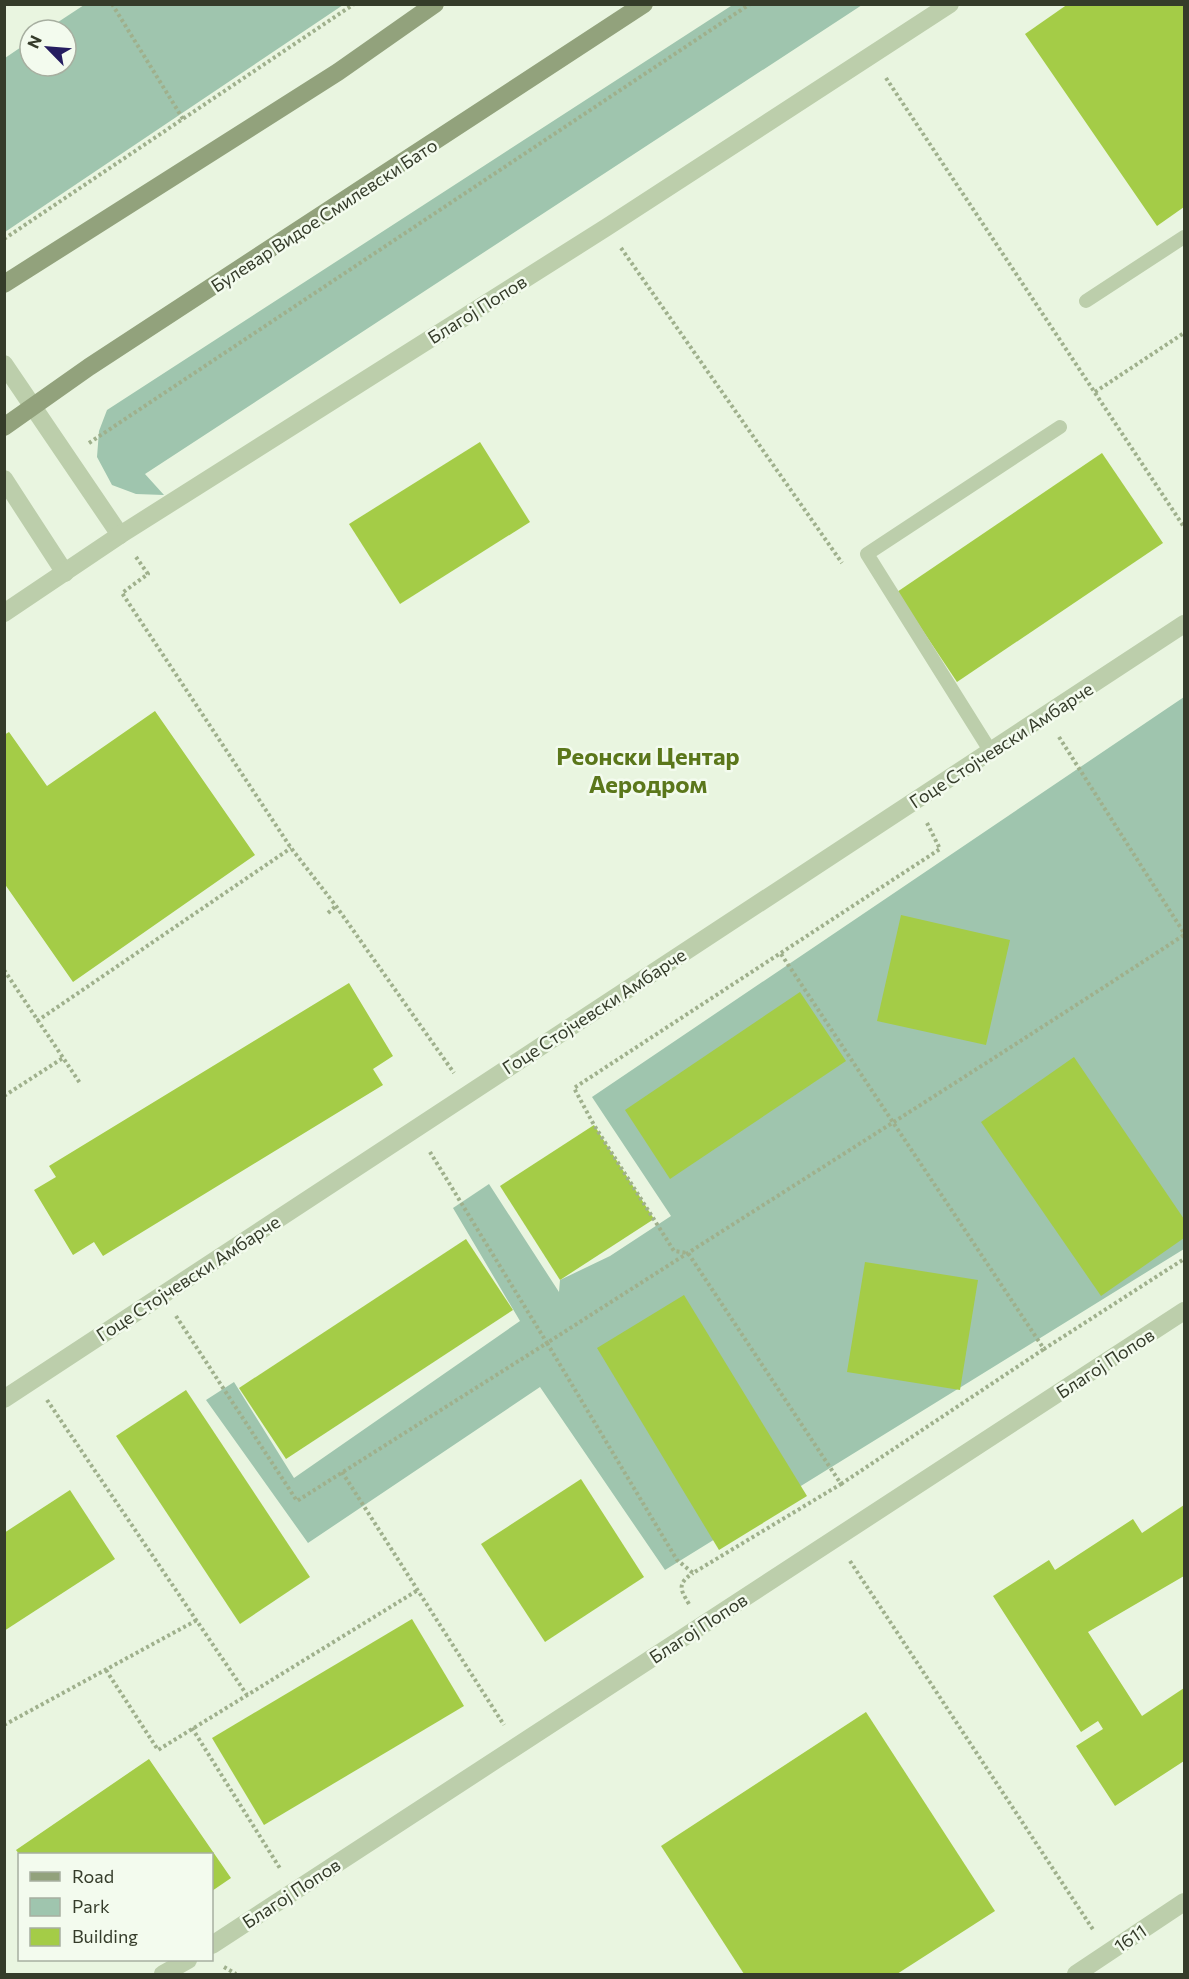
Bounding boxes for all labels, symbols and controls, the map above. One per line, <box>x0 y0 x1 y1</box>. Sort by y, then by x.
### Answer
north arrow <box>18 18 78 78</box>
text: N <box>23 32 45 51</box>
street label: Булевар Видое Смилевски Бато <box>207 133 441 297</box>
street label: Благој Попов <box>424 270 530 348</box>
street label: Гоце Стојчевски Амбарче <box>905 677 1097 813</box>
district label: Реонски Центар Аеродром <box>556 741 740 798</box>
street label: Гоце Стојчевски Амбарче <box>498 943 690 1079</box>
street label: Гоце Стојчевски Амбарче <box>92 1210 284 1346</box>
street label: Благој Попов <box>1052 1323 1158 1403</box>
street label: Благој Попов <box>645 1588 751 1668</box>
legend <box>18 1853 213 1961</box>
street label: Благој Попов <box>238 1853 344 1933</box>
text: Road <box>72 1865 114 1887</box>
text: Park <box>72 1895 110 1917</box>
street label: 1611 <box>1110 1919 1150 1957</box>
text: Building <box>72 1925 138 1947</box>

